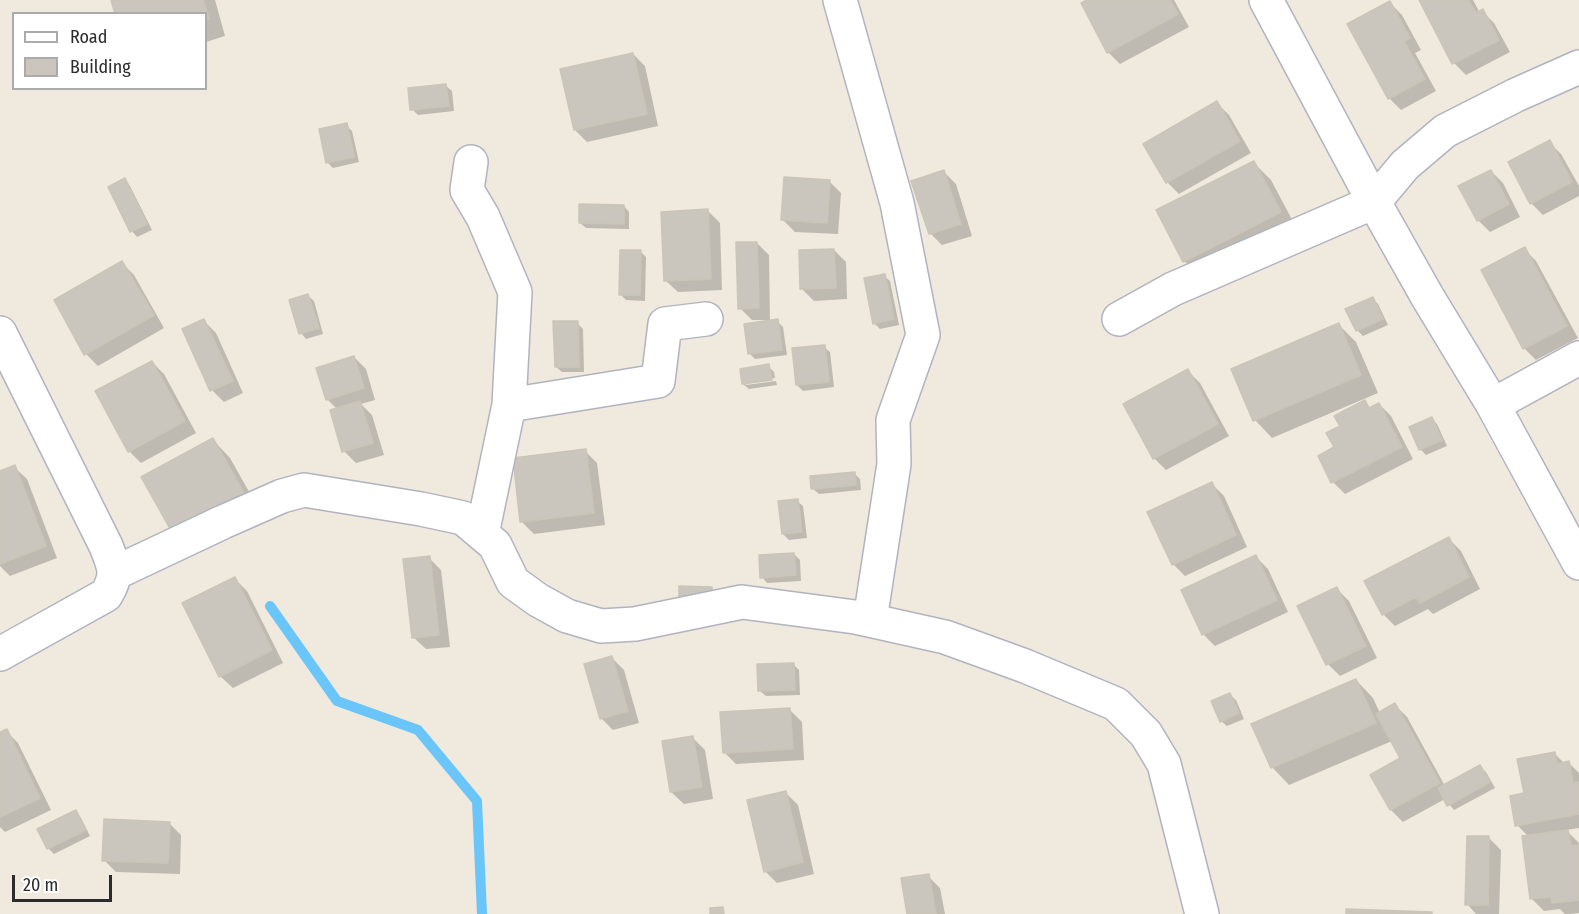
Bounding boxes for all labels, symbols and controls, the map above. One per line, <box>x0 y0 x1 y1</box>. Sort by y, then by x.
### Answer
legend <box>12 12 207 90</box>
text: Road <box>70 26 107 48</box>
text: Building <box>70 56 131 78</box>
scale bar <box>15 863 116 901</box>
text: 20 m <box>23 874 58 896</box>

